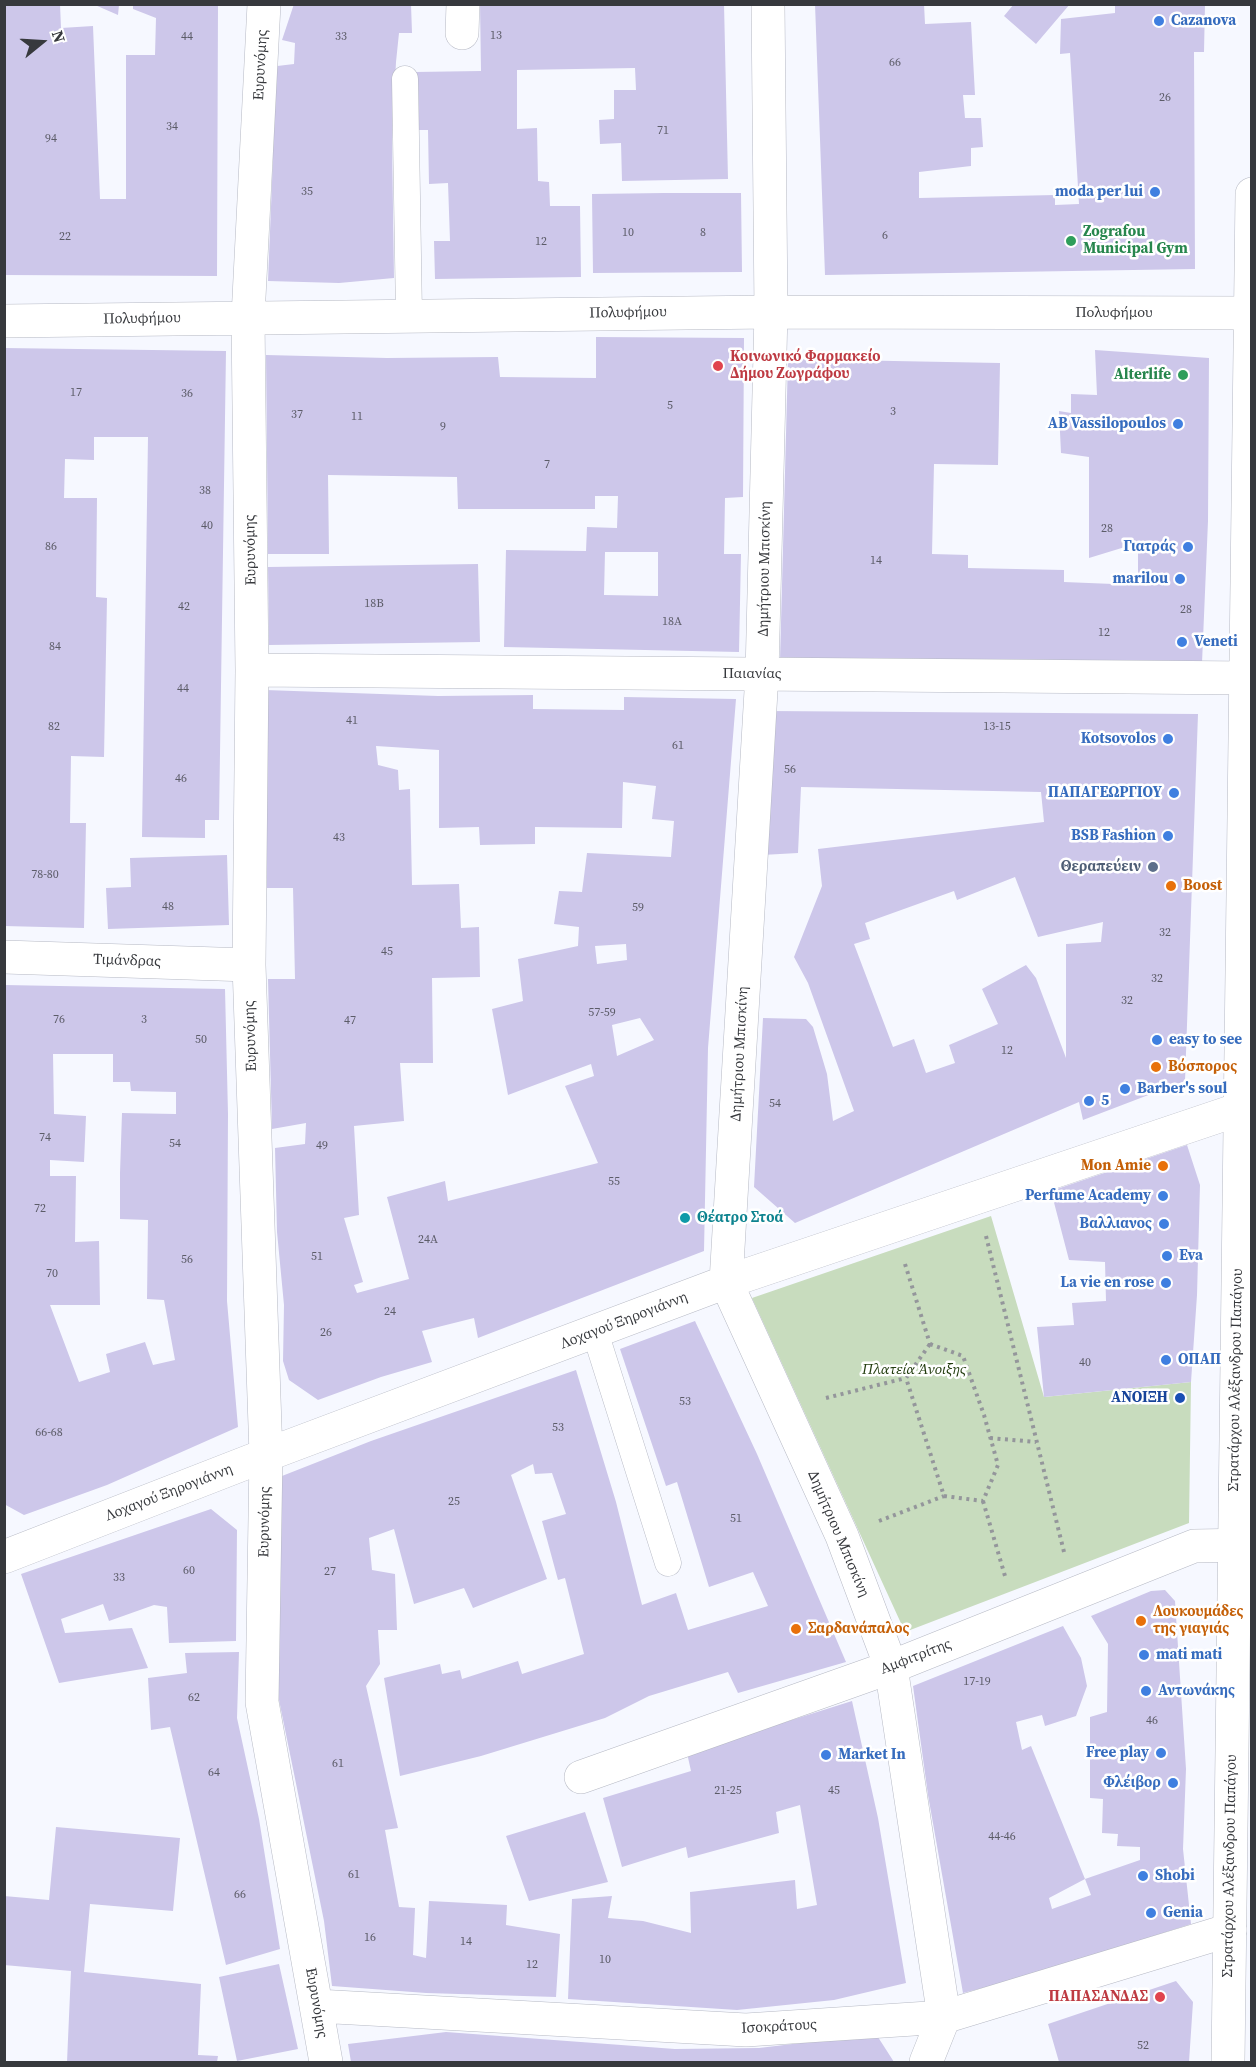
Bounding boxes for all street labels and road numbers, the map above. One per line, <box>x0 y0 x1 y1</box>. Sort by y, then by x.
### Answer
street label: Ευρυνόμης <box>250 29 272 101</box>
street label: Πολυφήμου <box>589 303 667 323</box>
street label: Πολυφήμου <box>1075 304 1153 322</box>
street label: Πολυφήμου <box>103 309 181 329</box>
street label: Δημήτριου Μπισκίνη <box>755 501 775 637</box>
street label: Ευρυνόμης <box>241 514 261 586</box>
street label: Παιανίας <box>722 665 782 683</box>
street label: Τιμάνδρας <box>93 951 161 971</box>
street label: Δημήτριου Μπισκίνη <box>727 986 753 1122</box>
street label: Ευρυνόμης <box>241 1000 261 1072</box>
street label: Στρατάρχου Αλέξανδρου Παπάγου <box>1225 1268 1247 1492</box>
street label: Λοχαγού Ξηρογιάννη <box>558 1288 690 1354</box>
street label: Λοχαγού Ξηρογιάννη <box>103 1460 235 1526</box>
street label: Δημήτριου Μπισκίνη <box>803 1468 873 1600</box>
street label: Ευρυνόμης <box>255 1486 275 1558</box>
street label: Αμφιτρίτης <box>878 1635 954 1679</box>
street label: Στρατάρχου Αλέξανδρου Παπάγου <box>1219 1754 1241 1978</box>
street label: Ευρυνόμης <box>301 1966 331 2040</box>
street label: Ισοκράτους <box>741 2016 817 2038</box>

